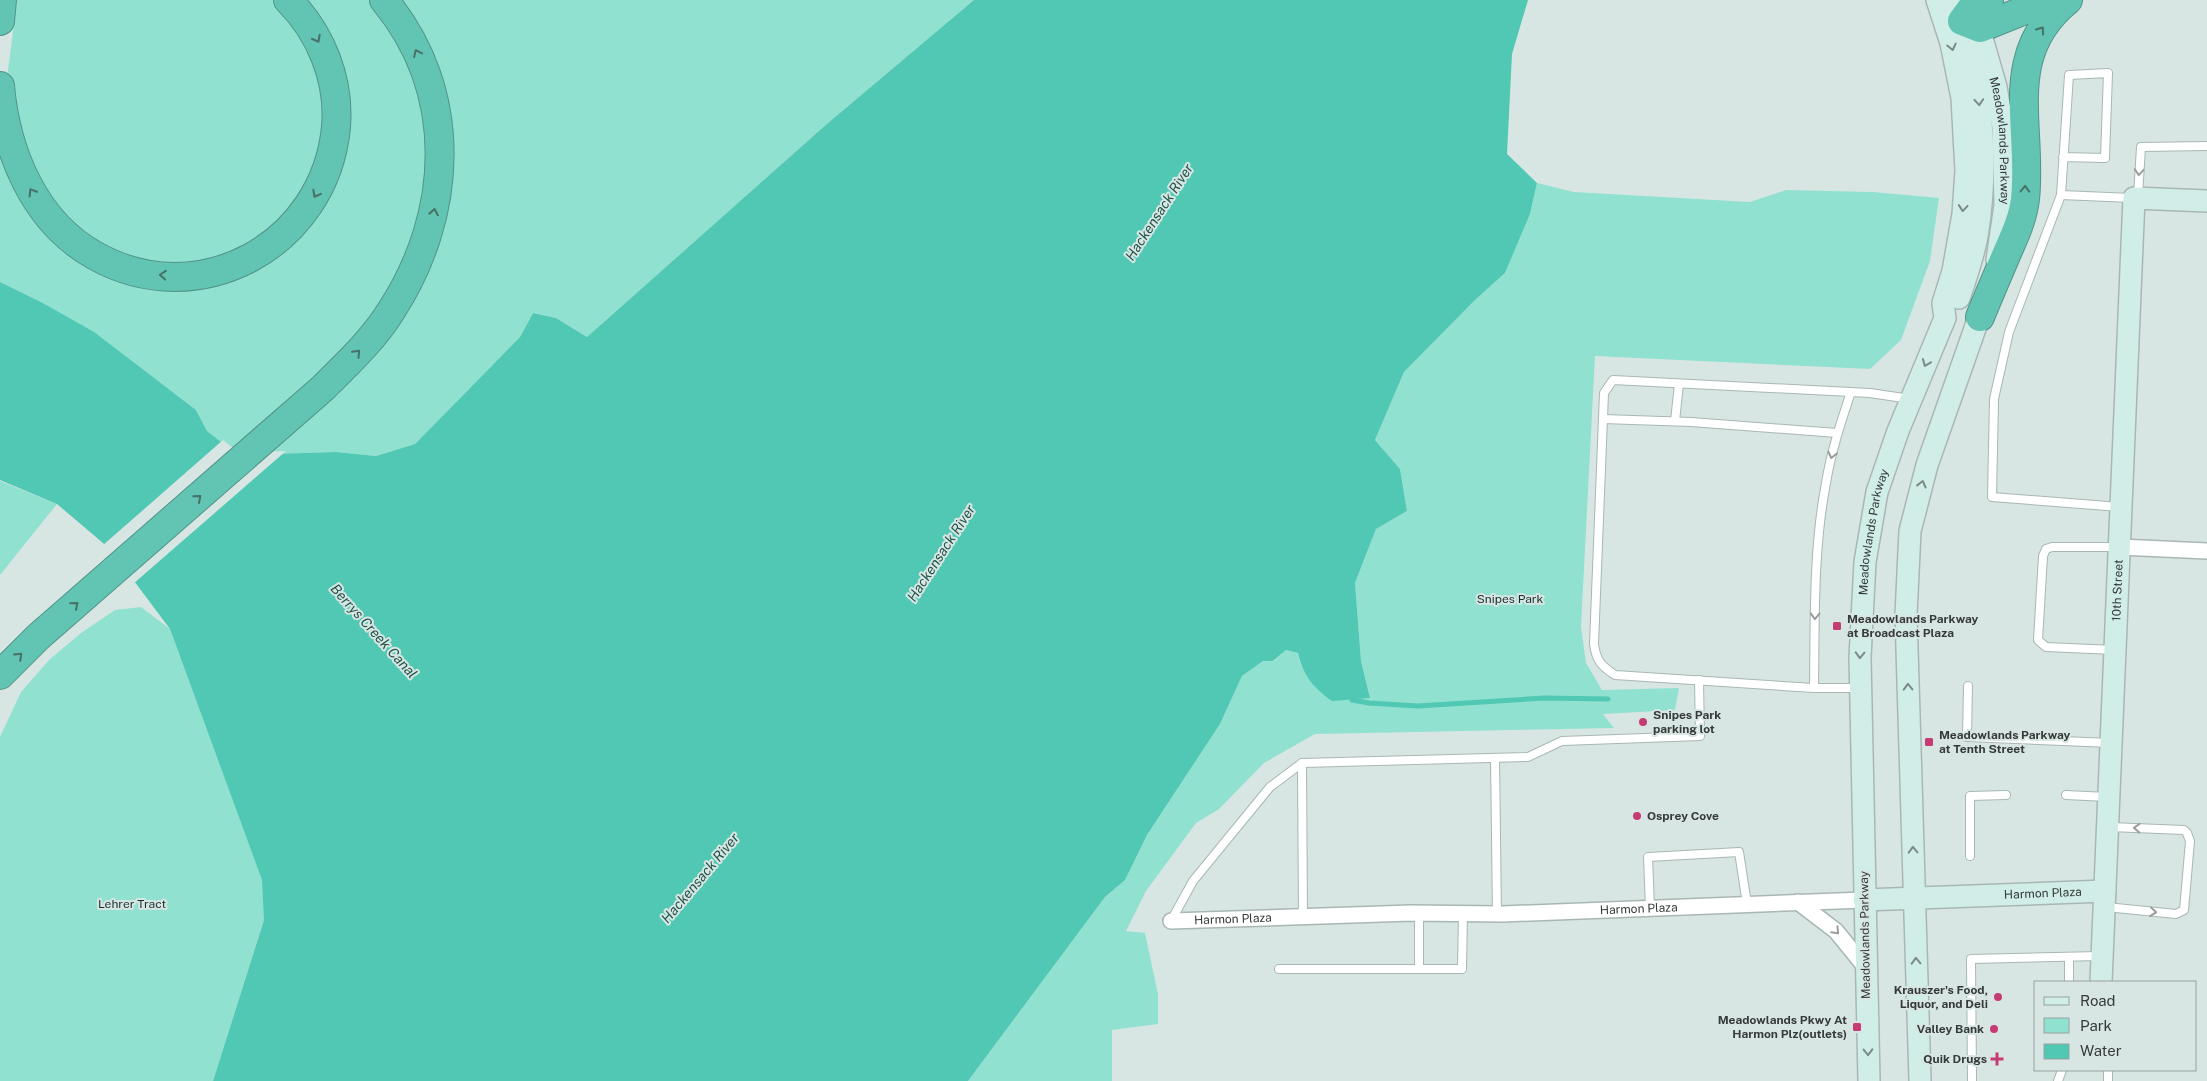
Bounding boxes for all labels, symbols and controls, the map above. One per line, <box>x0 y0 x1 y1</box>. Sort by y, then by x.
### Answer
one-way arrow <box>2035 26 2044 36</box>
one-way arrow <box>311 34 321 43</box>
one-way arrow <box>1946 42 1957 51</box>
one-way arrow <box>413 50 423 59</box>
street label: Meadowlands Parkway <box>1986 75 2012 205</box>
one-way arrow <box>1974 99 1985 107</box>
water label: Hackensack River <box>1122 160 1197 263</box>
one-way arrow <box>2134 168 2145 176</box>
one-way arrow <box>2020 185 2030 192</box>
one-way arrow <box>29 188 38 197</box>
one-way arrow <box>312 189 322 198</box>
one-way arrow <box>1958 204 1969 212</box>
one-way arrow <box>428 207 438 216</box>
one-way arrow <box>159 270 167 281</box>
one-way arrow <box>351 350 360 359</box>
one-way arrow <box>1922 358 1933 367</box>
one-way arrow <box>1827 451 1838 460</box>
street label: Meadowlands Parkway <box>1856 467 1892 596</box>
one-way arrow <box>1916 480 1927 489</box>
one-way arrow <box>192 495 201 504</box>
water label: Hackensack River <box>904 501 979 604</box>
street label: 10th Street <box>2109 559 2126 622</box>
water label: Berrys Creek Canal <box>327 581 421 681</box>
park label: Snipes Park <box>1477 592 1543 606</box>
one-way arrow <box>70 602 79 611</box>
place label: Meadowlands Parkway at Broadcast Plaza <box>1847 612 1978 640</box>
one-way arrow <box>1810 613 1821 621</box>
marker: Meadowlands Parkway at Broadcast Plaza <box>1831 620 1843 632</box>
one-way arrow <box>1855 652 1865 659</box>
one-way arrow <box>13 653 22 662</box>
one-way arrow <box>1903 683 1913 691</box>
place label: Snipes Park parking lot <box>1653 708 1721 736</box>
marker: Snipes Park parking lot <box>1637 716 1649 728</box>
place label: Meadowlands Parkway at Tenth Street <box>1939 728 2070 756</box>
marker: Meadowlands Parkway at Tenth Street <box>1923 736 1935 748</box>
place label: Osprey Cove <box>1647 809 1719 823</box>
marker: Osprey Cove <box>1631 810 1643 822</box>
one-way arrow <box>2132 822 2140 833</box>
water label: Hackensack River <box>658 829 743 926</box>
one-way arrow <box>1908 846 1918 854</box>
street label: Meadowlands Parkway <box>1857 870 1873 999</box>
street label: Harmon Plaza <box>2004 885 2082 902</box>
park label: Lehrer Tract <box>98 897 166 911</box>
street label: Harmon Plaza <box>1600 900 1678 917</box>
one-way arrow <box>2149 906 2157 917</box>
street label: Harmon Plaza <box>1194 911 1272 927</box>
one-way arrow <box>1830 926 1839 935</box>
one-way arrow <box>1911 956 1921 964</box>
legend <box>2034 981 2197 1071</box>
place label: Krauszer's Food, Liquor, and Deli <box>1894 983 1988 1011</box>
marker: Krauszer's Food, Liquor, and Deli <box>1992 991 2004 1003</box>
text: Road <box>2080 992 2116 1009</box>
place label: Meadowlands Pkwy At Harmon Plz(outlets) <box>1718 1013 1847 1041</box>
text: Park <box>2080 1017 2112 1034</box>
marker: Meadowlands Pkwy At Harmon Plz(outlets) <box>1851 1021 1863 1033</box>
place label: Valley Bank <box>1917 1022 1984 1036</box>
marker: Valley Bank <box>1988 1023 2000 1035</box>
text: Water <box>2080 1042 2122 1059</box>
one-way arrow <box>1863 1048 1873 1056</box>
place label: Quik Drugs <box>1923 1052 1987 1066</box>
marker: Quik Drugs <box>1991 1053 2003 1065</box>

